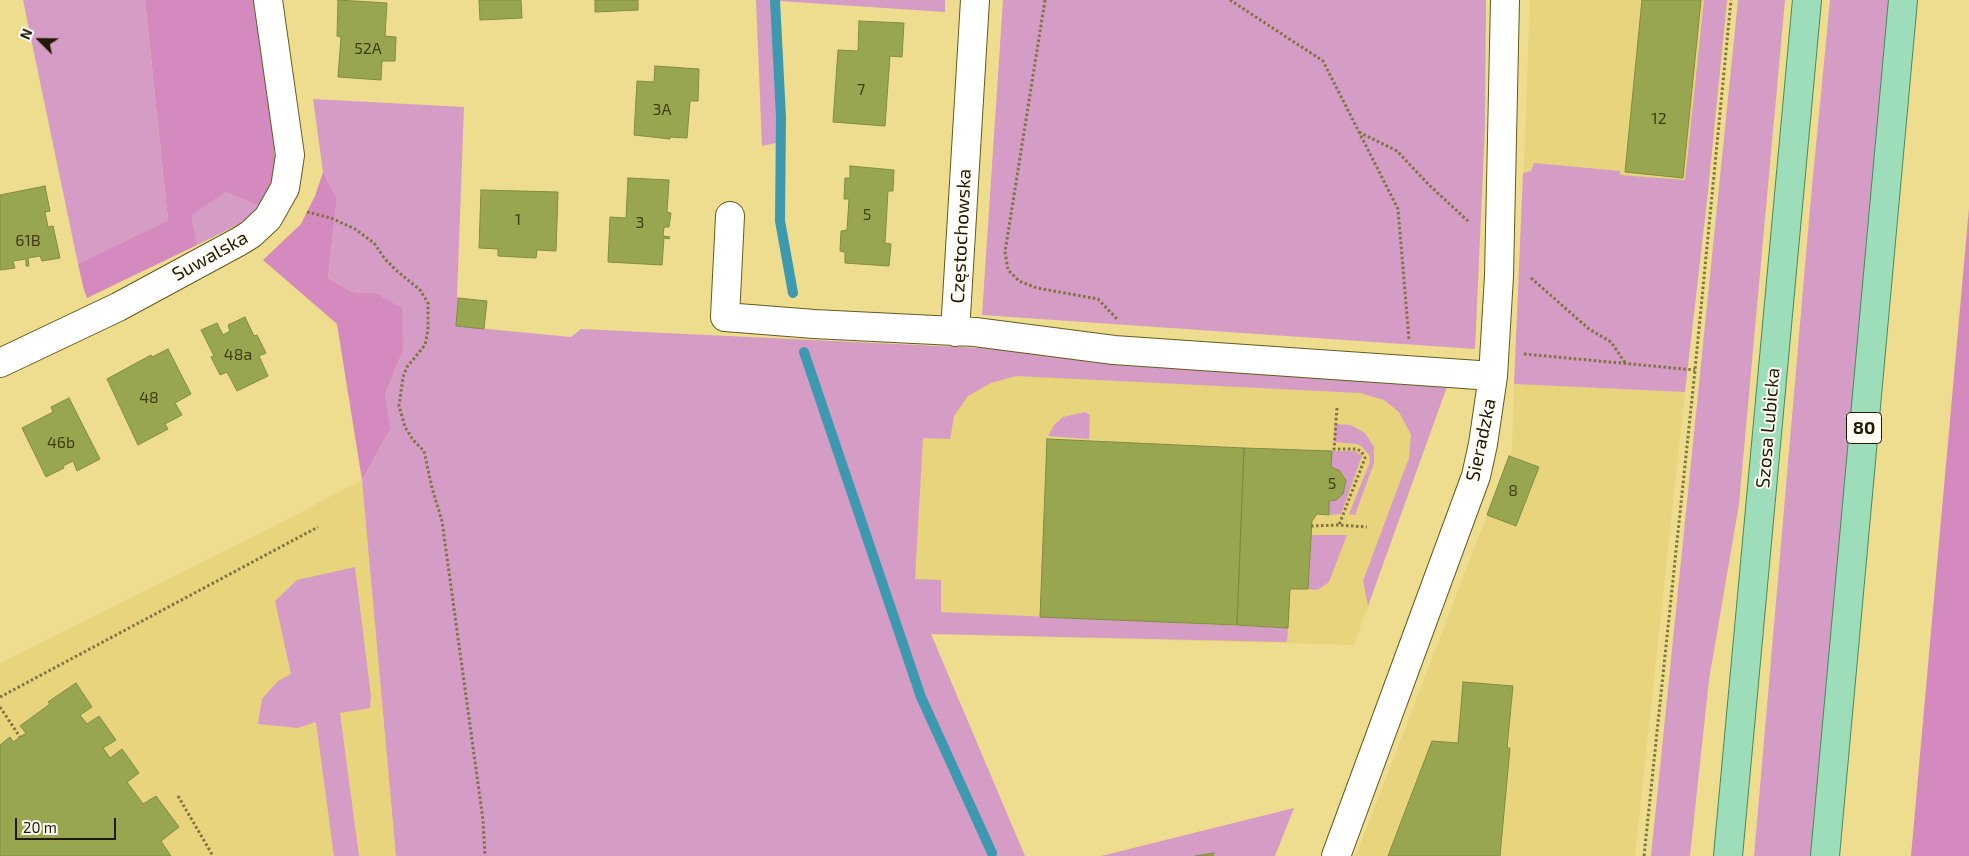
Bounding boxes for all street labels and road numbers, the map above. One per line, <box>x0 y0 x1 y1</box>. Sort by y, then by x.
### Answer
street label: Częstochowska <box>946 168 976 304</box>
street label: Suwalska <box>168 226 252 286</box>
street label: Szosa Lubicka <box>1751 367 1785 489</box>
street label: Sieradzka <box>1461 396 1501 484</box>
road number: 80 <box>1846 412 1882 443</box>

